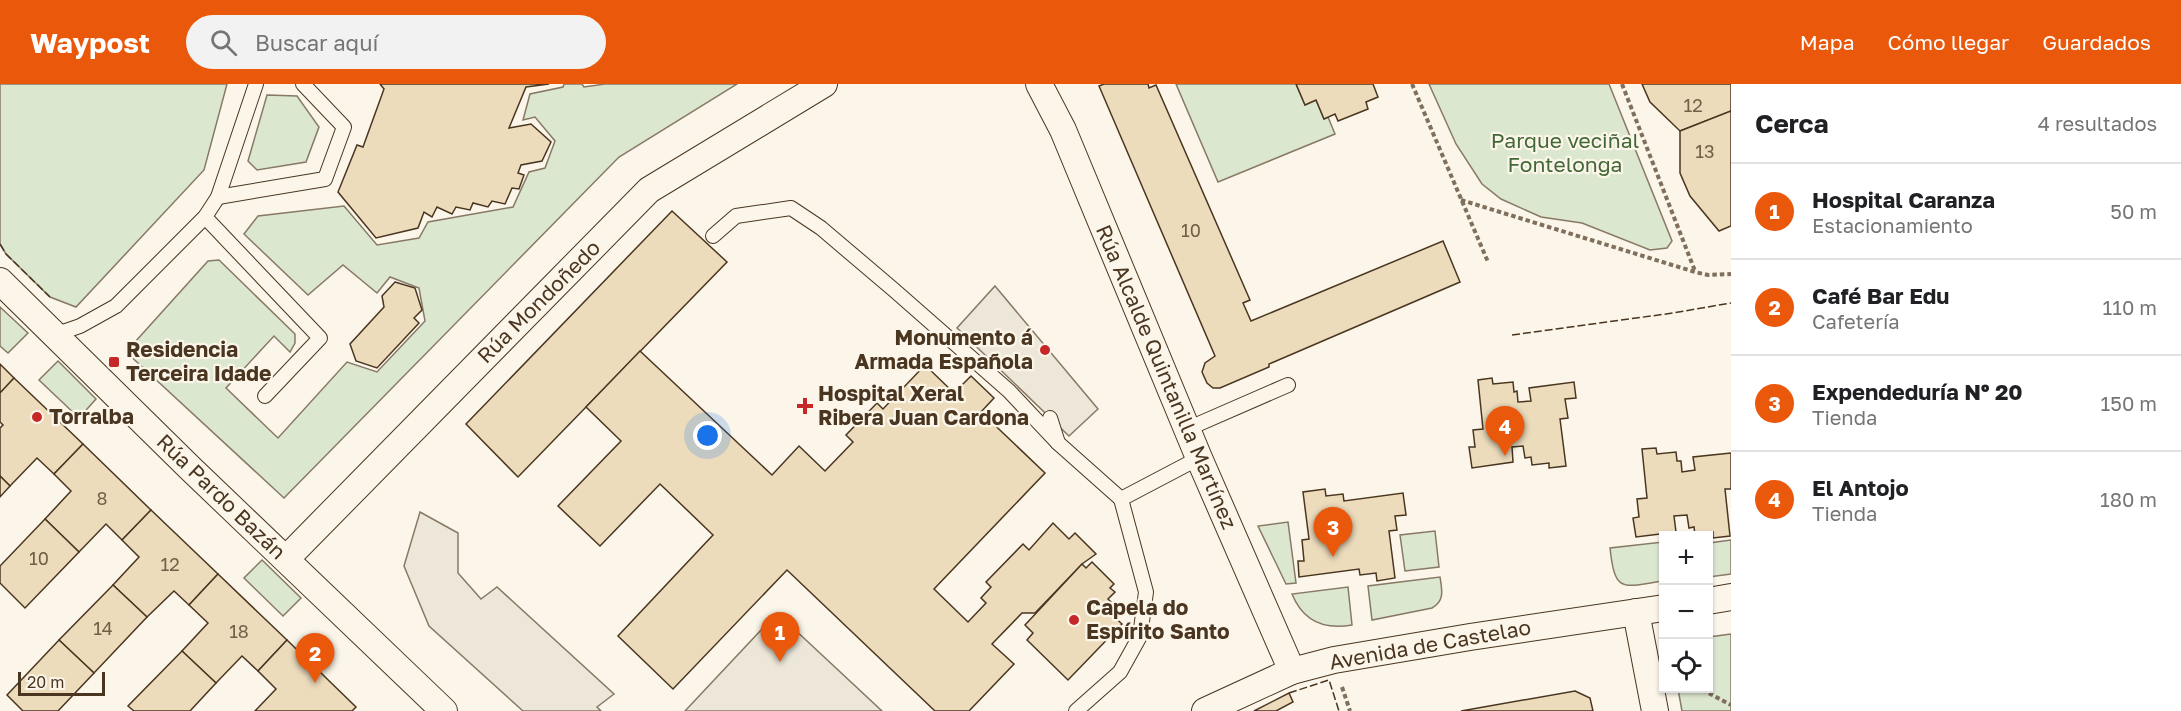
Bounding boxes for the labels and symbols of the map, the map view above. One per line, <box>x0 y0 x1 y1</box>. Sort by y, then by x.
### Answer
house number: 12 <box>1683 94 1703 116</box>
park label: Parque veciñal Fontelonga <box>1491 127 1639 177</box>
house number: 13 <box>1695 140 1715 162</box>
house number: 10 <box>1181 219 1201 241</box>
street label: Rúa Alcalde Quintanilla Martínez <box>1091 220 1243 533</box>
street label: Rúa Mondoñedo <box>471 234 605 368</box>
place label: Monumento á Armada Española <box>855 324 1033 374</box>
place label: Residencia Terceira Idade <box>126 336 271 386</box>
marker: Monumento á Armada Española <box>1038 343 1052 357</box>
marker: Residencia Terceira Idade <box>107 355 121 369</box>
place label: Hospital Xeral Ribera Juan Cardona <box>818 380 1029 430</box>
marker: Hospital Xeral Ribera Juan Cardona <box>796 397 814 415</box>
place label: Torralba <box>49 403 134 429</box>
pin: 4 <box>1486 406 1524 456</box>
marker: Torralba <box>30 410 44 424</box>
your location <box>693 421 722 450</box>
street label: Rúa Pardo Bazán <box>152 428 292 564</box>
house number: 8 <box>97 487 107 509</box>
pin: 3 <box>1314 508 1352 557</box>
house number: 10 <box>29 547 49 569</box>
house number: 12 <box>160 553 180 575</box>
place label: Capela do Espírito Santo <box>1086 594 1230 644</box>
pin: 1 <box>760 612 800 662</box>
marker: Capela do Espírito Santo <box>1067 613 1081 627</box>
street label: Avenida de Castelao <box>1327 613 1533 675</box>
house number: 14 <box>93 617 113 639</box>
house number: 18 <box>229 620 249 642</box>
pin: 2 <box>296 634 334 683</box>
scale bar <box>18 669 105 696</box>

